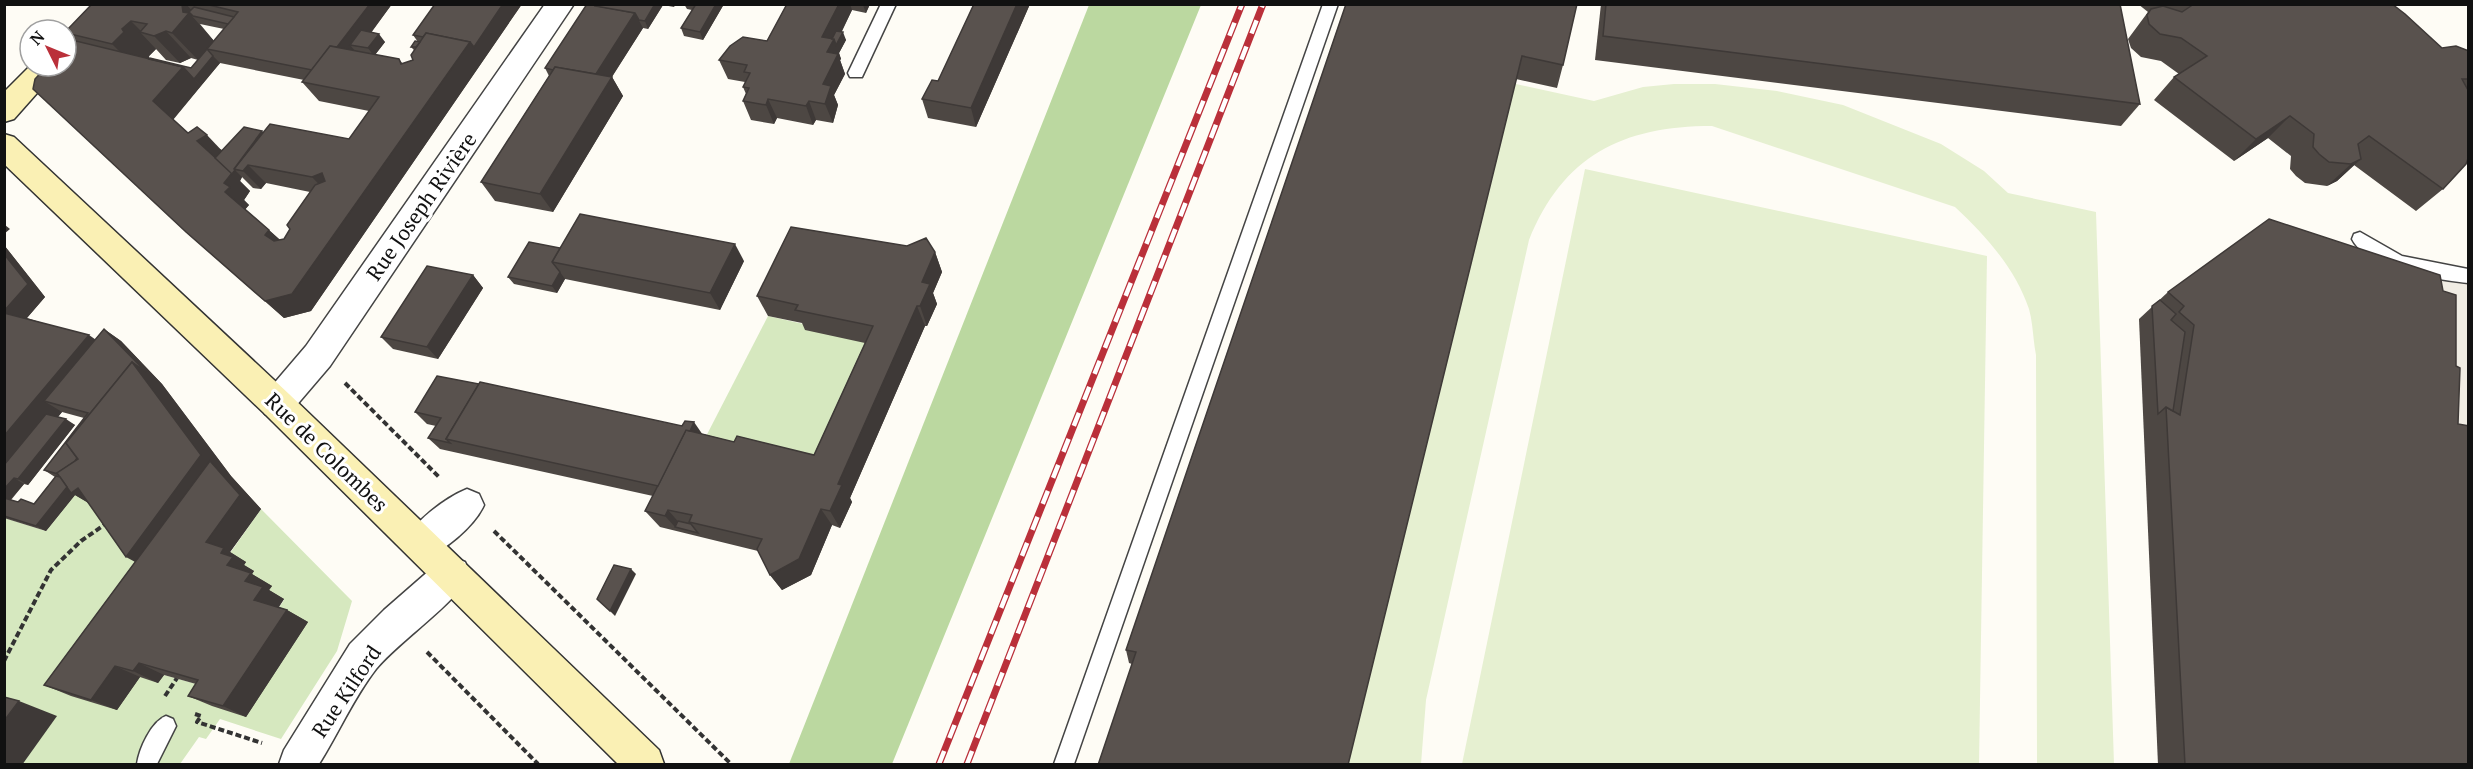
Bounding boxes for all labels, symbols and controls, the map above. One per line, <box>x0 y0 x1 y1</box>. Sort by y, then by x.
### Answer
north arrow <box>18 18 78 78</box>
text: N <box>25 26 49 50</box>
street label: Rue Joseph Rivière <box>359 126 483 286</box>
street label: Rue de Colombes <box>260 386 394 518</box>
street label: Rue Kilford <box>305 639 387 743</box>

